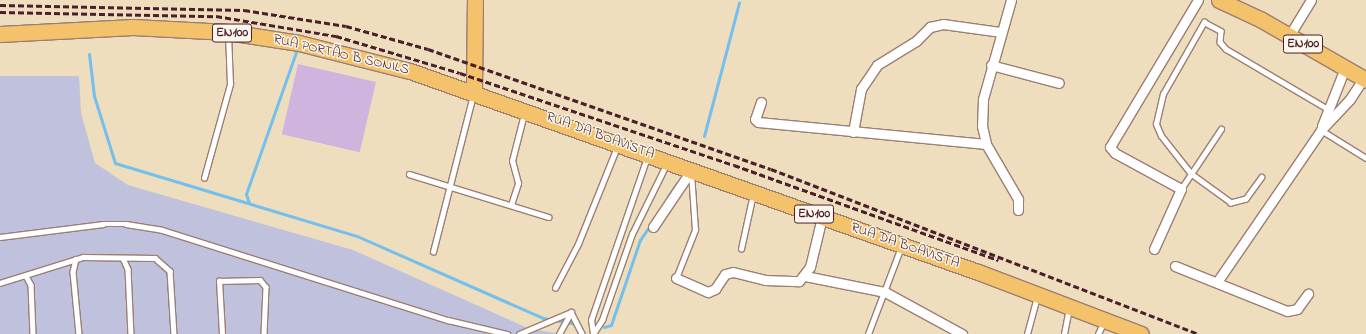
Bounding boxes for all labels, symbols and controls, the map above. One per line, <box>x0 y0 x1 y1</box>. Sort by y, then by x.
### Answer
road number: EN100 <box>211 22 253 44</box>
street label: RUA PORTÃO B SONILS <box>272 31 410 79</box>
road number: EN100 <box>1282 33 1324 55</box>
street label: RUA DA BOAVISTA <box>544 109 656 163</box>
road number: EN100 <box>793 203 835 225</box>
street label: RUA DA BOAVISTA <box>848 220 962 272</box>

